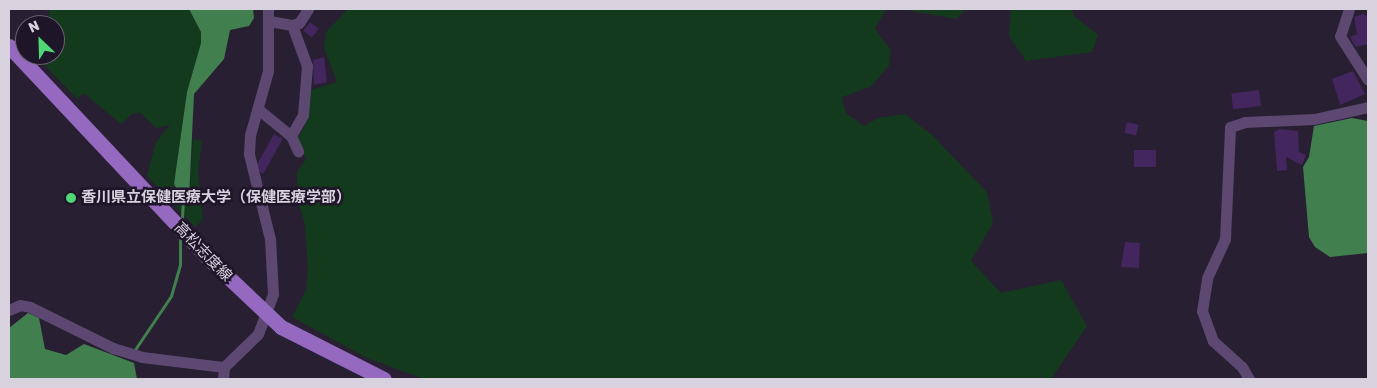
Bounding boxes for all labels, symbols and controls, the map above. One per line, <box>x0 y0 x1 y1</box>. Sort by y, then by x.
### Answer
north arrow <box>15 15 65 65</box>
text: N <box>26 17 42 37</box>
place label: 香川県立保健医療大学（保健医療学部） <box>81 189 351 207</box>
marker: 香川県立保健医療大学（保健医療学部） <box>65 192 77 204</box>
street label: 高松志度線 <box>170 219 236 285</box>

